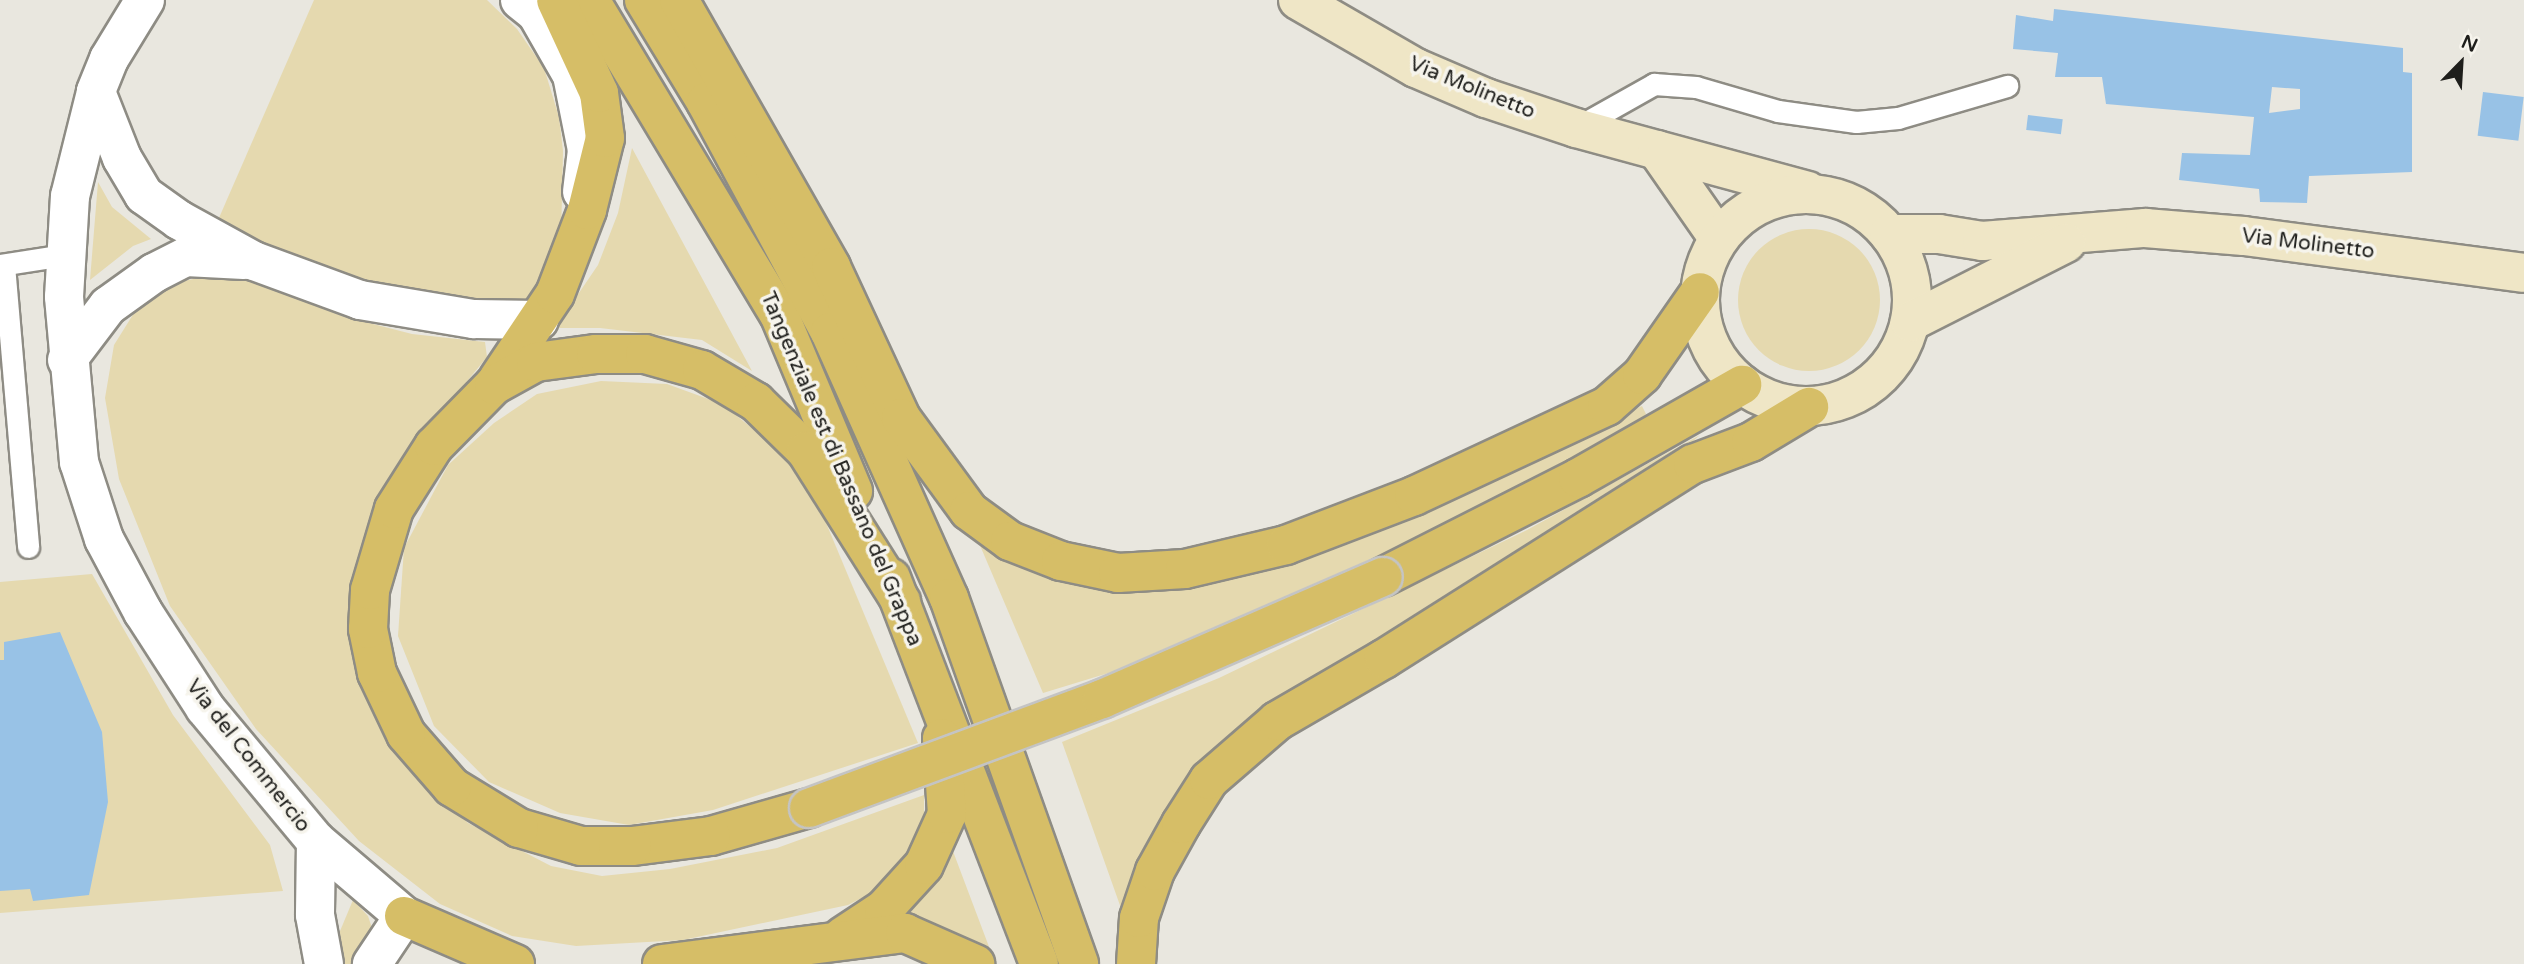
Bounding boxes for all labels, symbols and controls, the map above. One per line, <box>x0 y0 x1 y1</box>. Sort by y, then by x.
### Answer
north arrow <box>2426 28 2496 98</box>
text: N <box>2458 31 2481 57</box>
street label: Via Molinetto <box>1405 51 1539 125</box>
street label: Via Molinetto <box>2240 223 2376 265</box>
street label: Tangenziale est di Bassano del Grappa <box>755 288 927 650</box>
street label: Via del Commercio <box>180 675 316 837</box>

